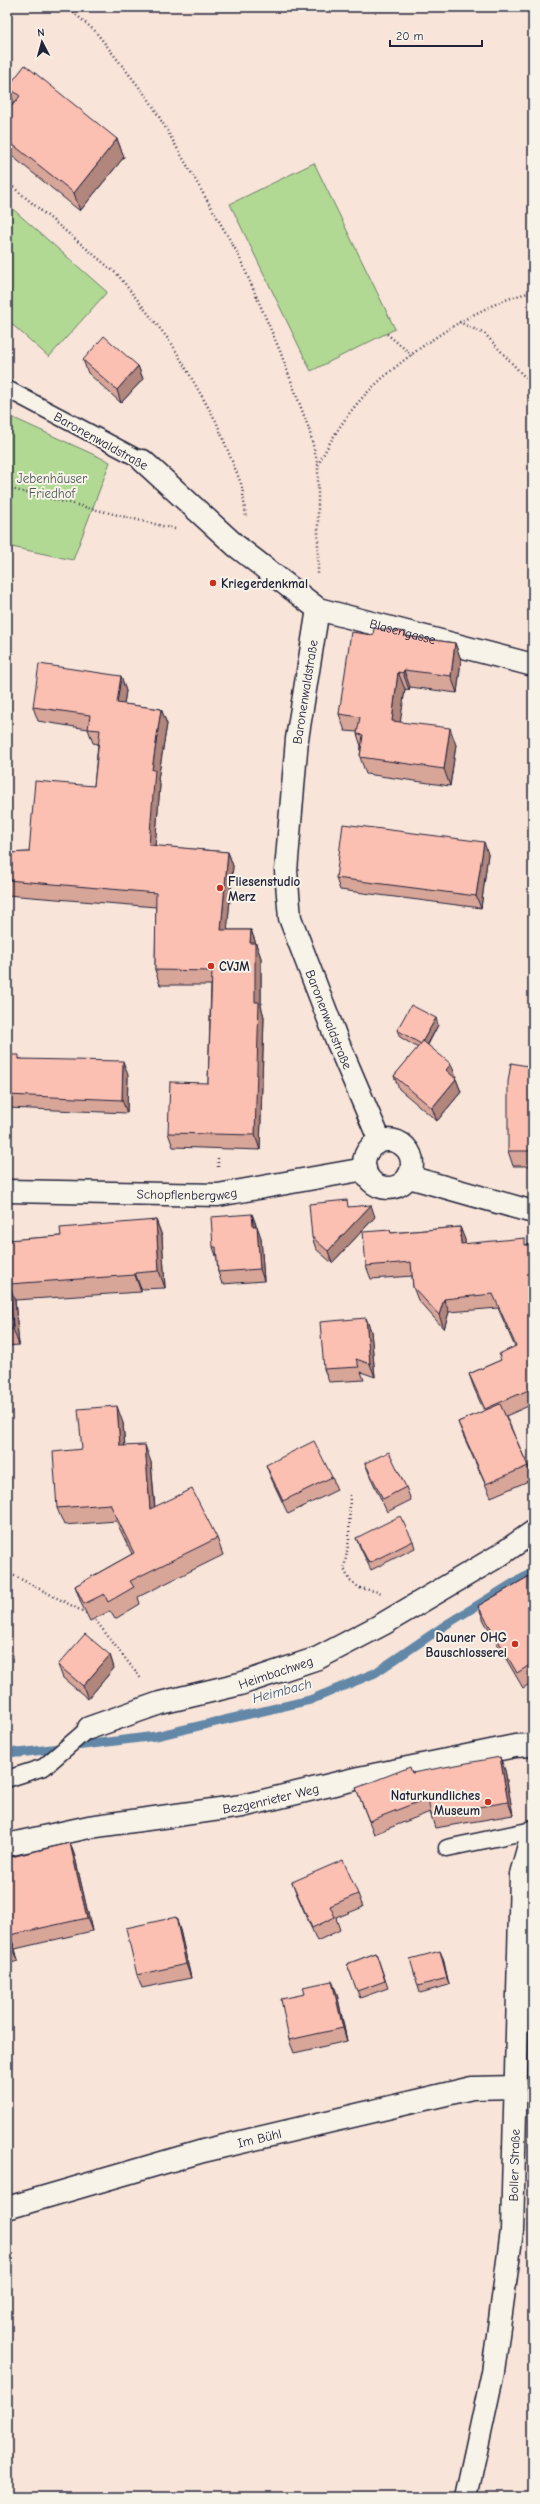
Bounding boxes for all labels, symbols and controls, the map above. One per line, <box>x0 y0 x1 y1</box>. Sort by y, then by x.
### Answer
north arrow <box>22 22 62 62</box>
scale bar <box>390 22 482 48</box>
text: N <box>37 26 45 39</box>
text: 20 m <box>396 29 424 43</box>
street label: Baronenwaldstraße <box>51 409 151 473</box>
park label: Jebenhäuser Friedhof <box>17 471 88 501</box>
place label: Kriegerdenkmal <box>221 576 308 591</box>
marker: Kriegerdenkmal <box>208 578 218 588</box>
street label: Blasengasse <box>368 615 438 647</box>
street label: Baronenwaldstraße <box>289 638 321 745</box>
place label: Fliesenstudio Merz <box>228 874 301 904</box>
marker: Fliesenstudio Merz <box>215 883 225 893</box>
place label: CVJM <box>219 959 250 974</box>
marker: CVJM <box>206 961 216 971</box>
street label: Baronenwaldstraße <box>303 967 356 1072</box>
street label: Schopflenbergweg <box>137 1184 238 1203</box>
place label: Dauner OHG Bauschlosserei <box>426 1630 507 1660</box>
marker: Dauner OHG Bauschlosserei <box>510 1639 520 1649</box>
street label: Heimbachweg <box>237 1653 315 1691</box>
water label: Heimbach <box>250 1675 314 1707</box>
street label: Bezgenrieter Weg <box>222 1780 320 1816</box>
place label: Naturkundliches Museum <box>391 1788 480 1818</box>
marker: Naturkundliches Museum <box>483 1797 493 1807</box>
street label: Im Bühl <box>236 2125 283 2150</box>
street label: Boller Straße <box>505 2128 522 2202</box>

